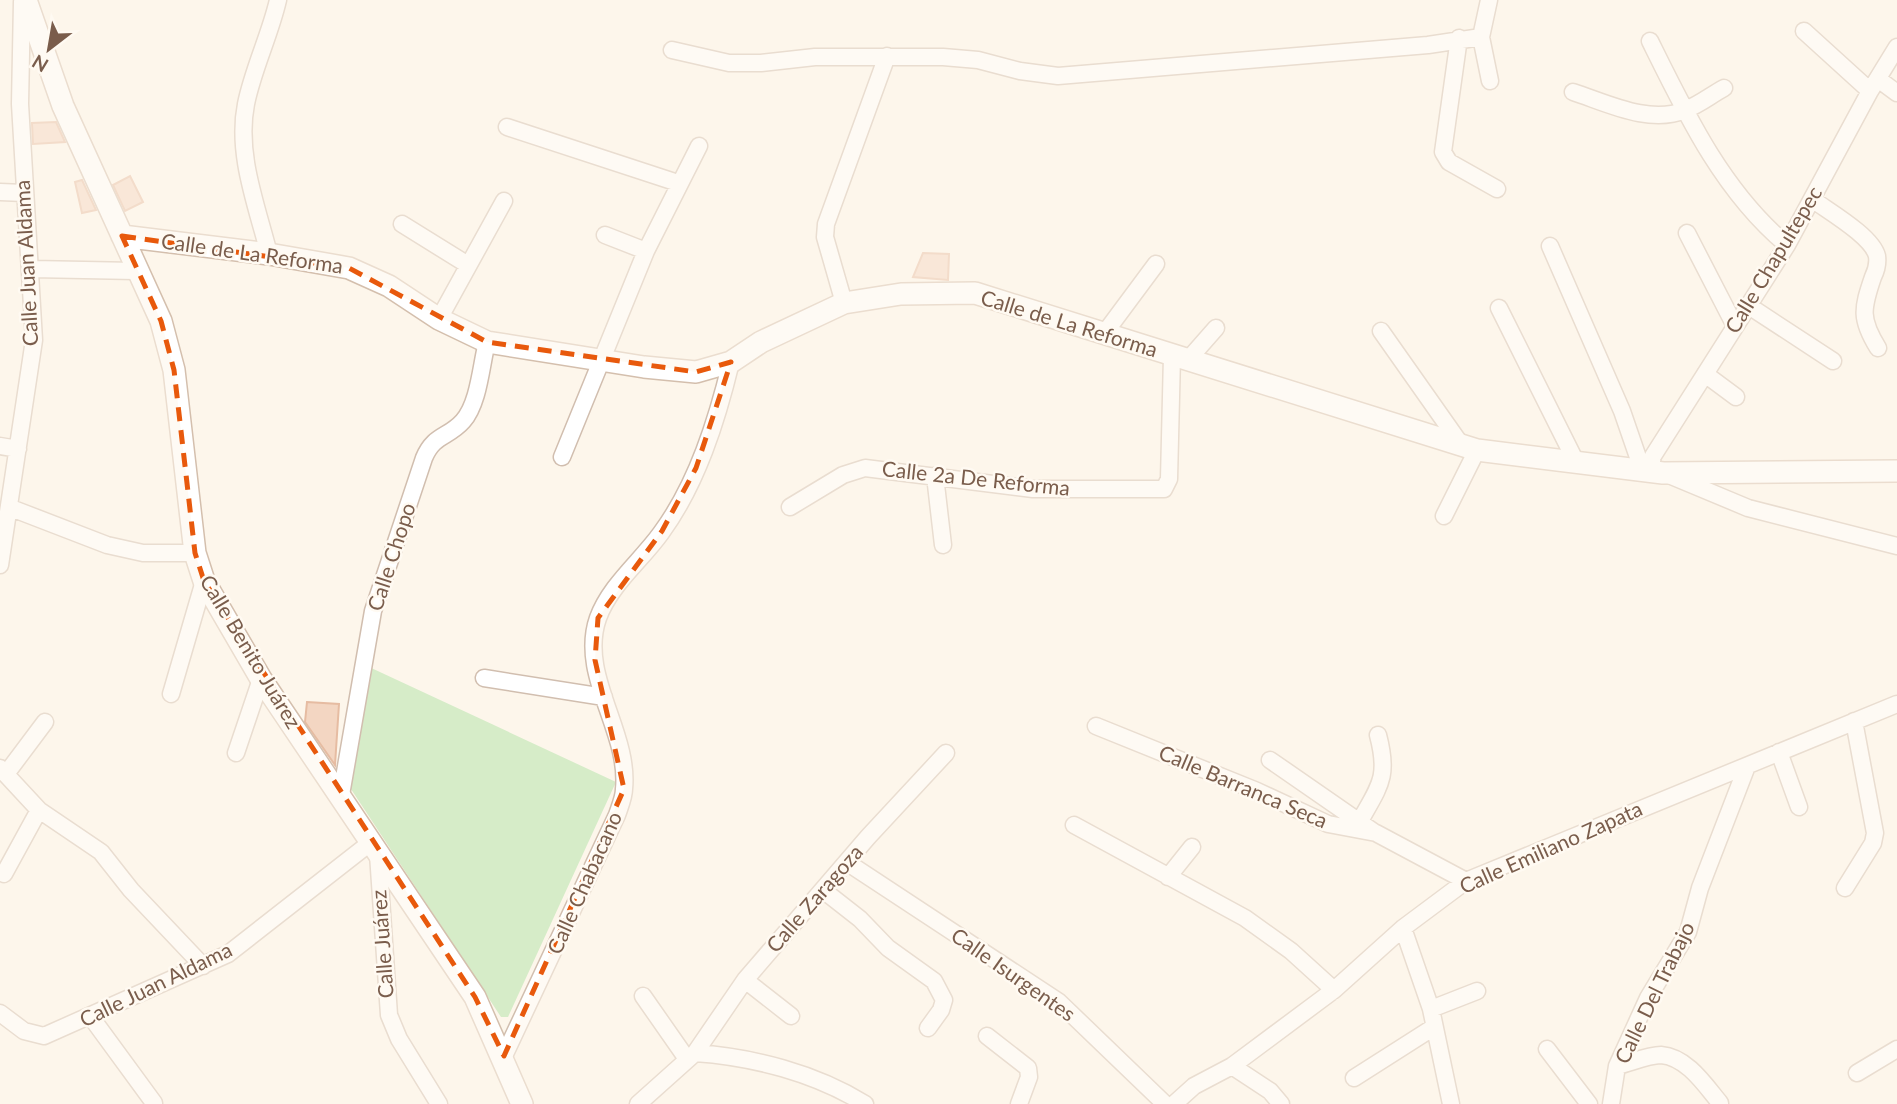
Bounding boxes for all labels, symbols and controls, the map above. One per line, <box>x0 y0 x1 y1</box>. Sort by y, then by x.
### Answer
north arrow <box>14 14 84 84</box>
text: N <box>28 50 52 78</box>
street label: Calle Juan Aldama <box>9 179 42 347</box>
street label: Calle Chapultepec <box>1719 181 1826 337</box>
street label: Calle de La Reforma <box>160 227 345 278</box>
street label: Calle de La Reforma <box>978 284 1161 361</box>
street label: Calle 2a De Reforma <box>881 455 1071 500</box>
street label: Calle Chopo <box>361 499 420 614</box>
street label: Calle Benito Juárez <box>196 570 307 733</box>
street label: Calle Barranca Seca <box>1156 739 1332 832</box>
street label: Calle Emiliano Zapata <box>1455 795 1646 898</box>
street label: Calle Chabacano <box>541 807 626 958</box>
street label: Calle Zaragoza <box>760 839 867 957</box>
street label: Calle Juárez <box>365 889 398 999</box>
street label: Calle Del Trabajo <box>1609 917 1699 1067</box>
street label: Calle Isurgentes <box>947 922 1081 1026</box>
street label: Calle Juan Aldama <box>75 936 236 1031</box>

